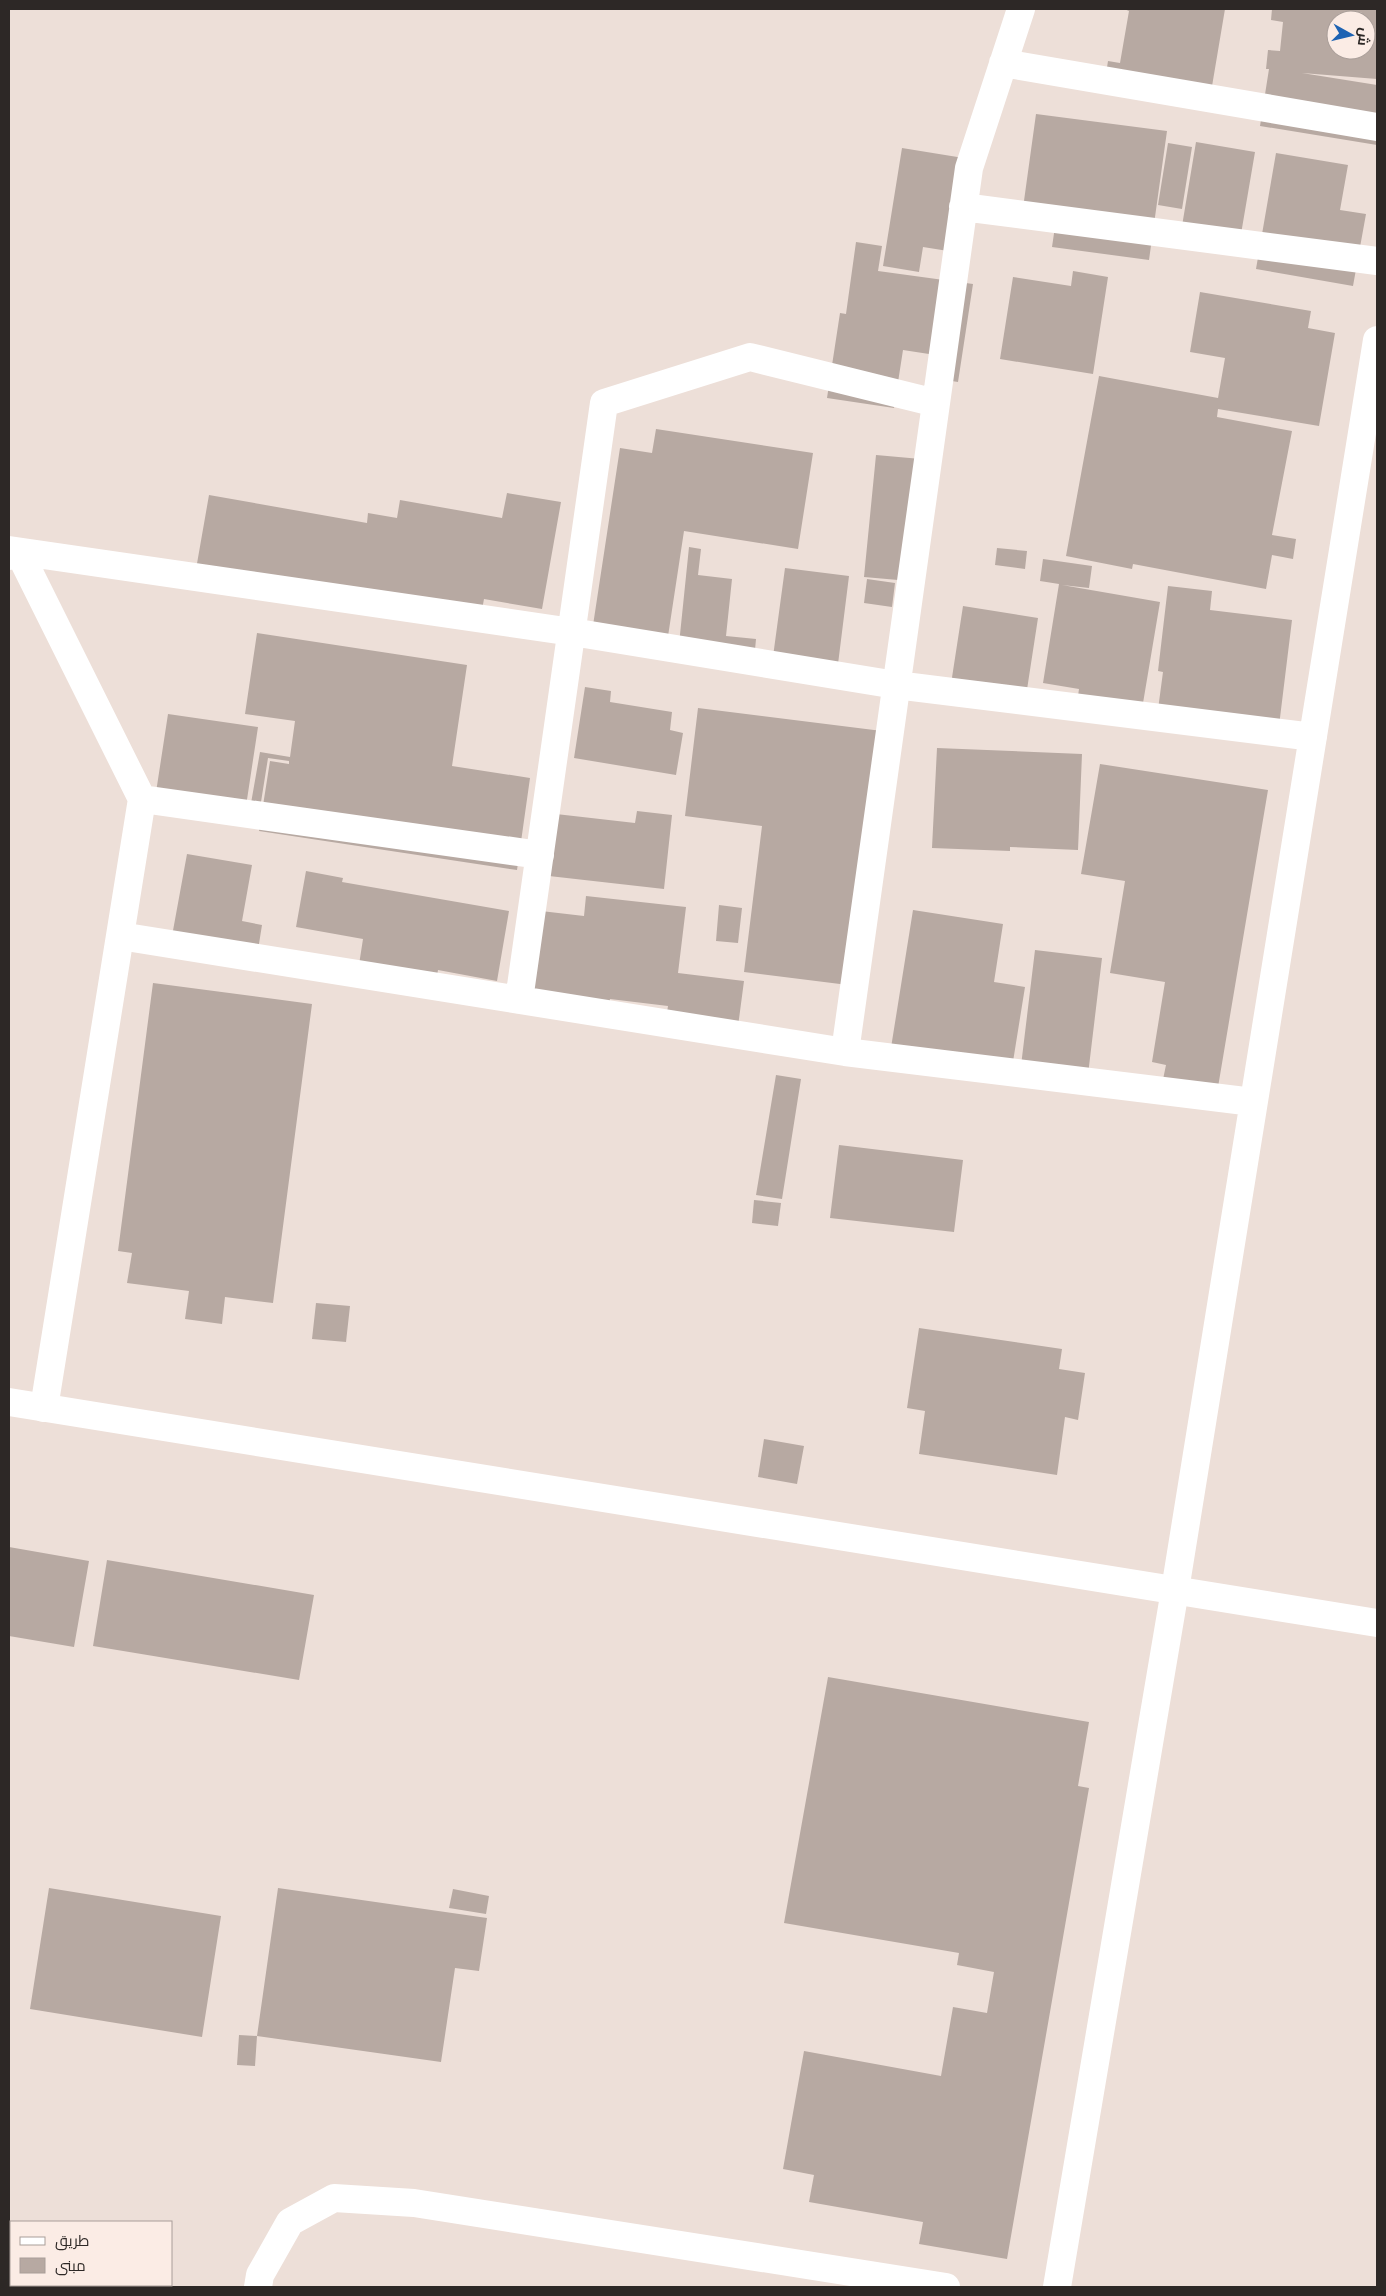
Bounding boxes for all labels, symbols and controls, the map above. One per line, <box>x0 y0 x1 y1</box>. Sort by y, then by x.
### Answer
north arrow <box>1326 10 1376 60</box>
text: ش <box>1354 27 1373 47</box>
legend <box>10 2221 172 2286</box>
text: طريق <box>55 2234 89 2251</box>
text: مبنى <box>55 2259 86 2276</box>

